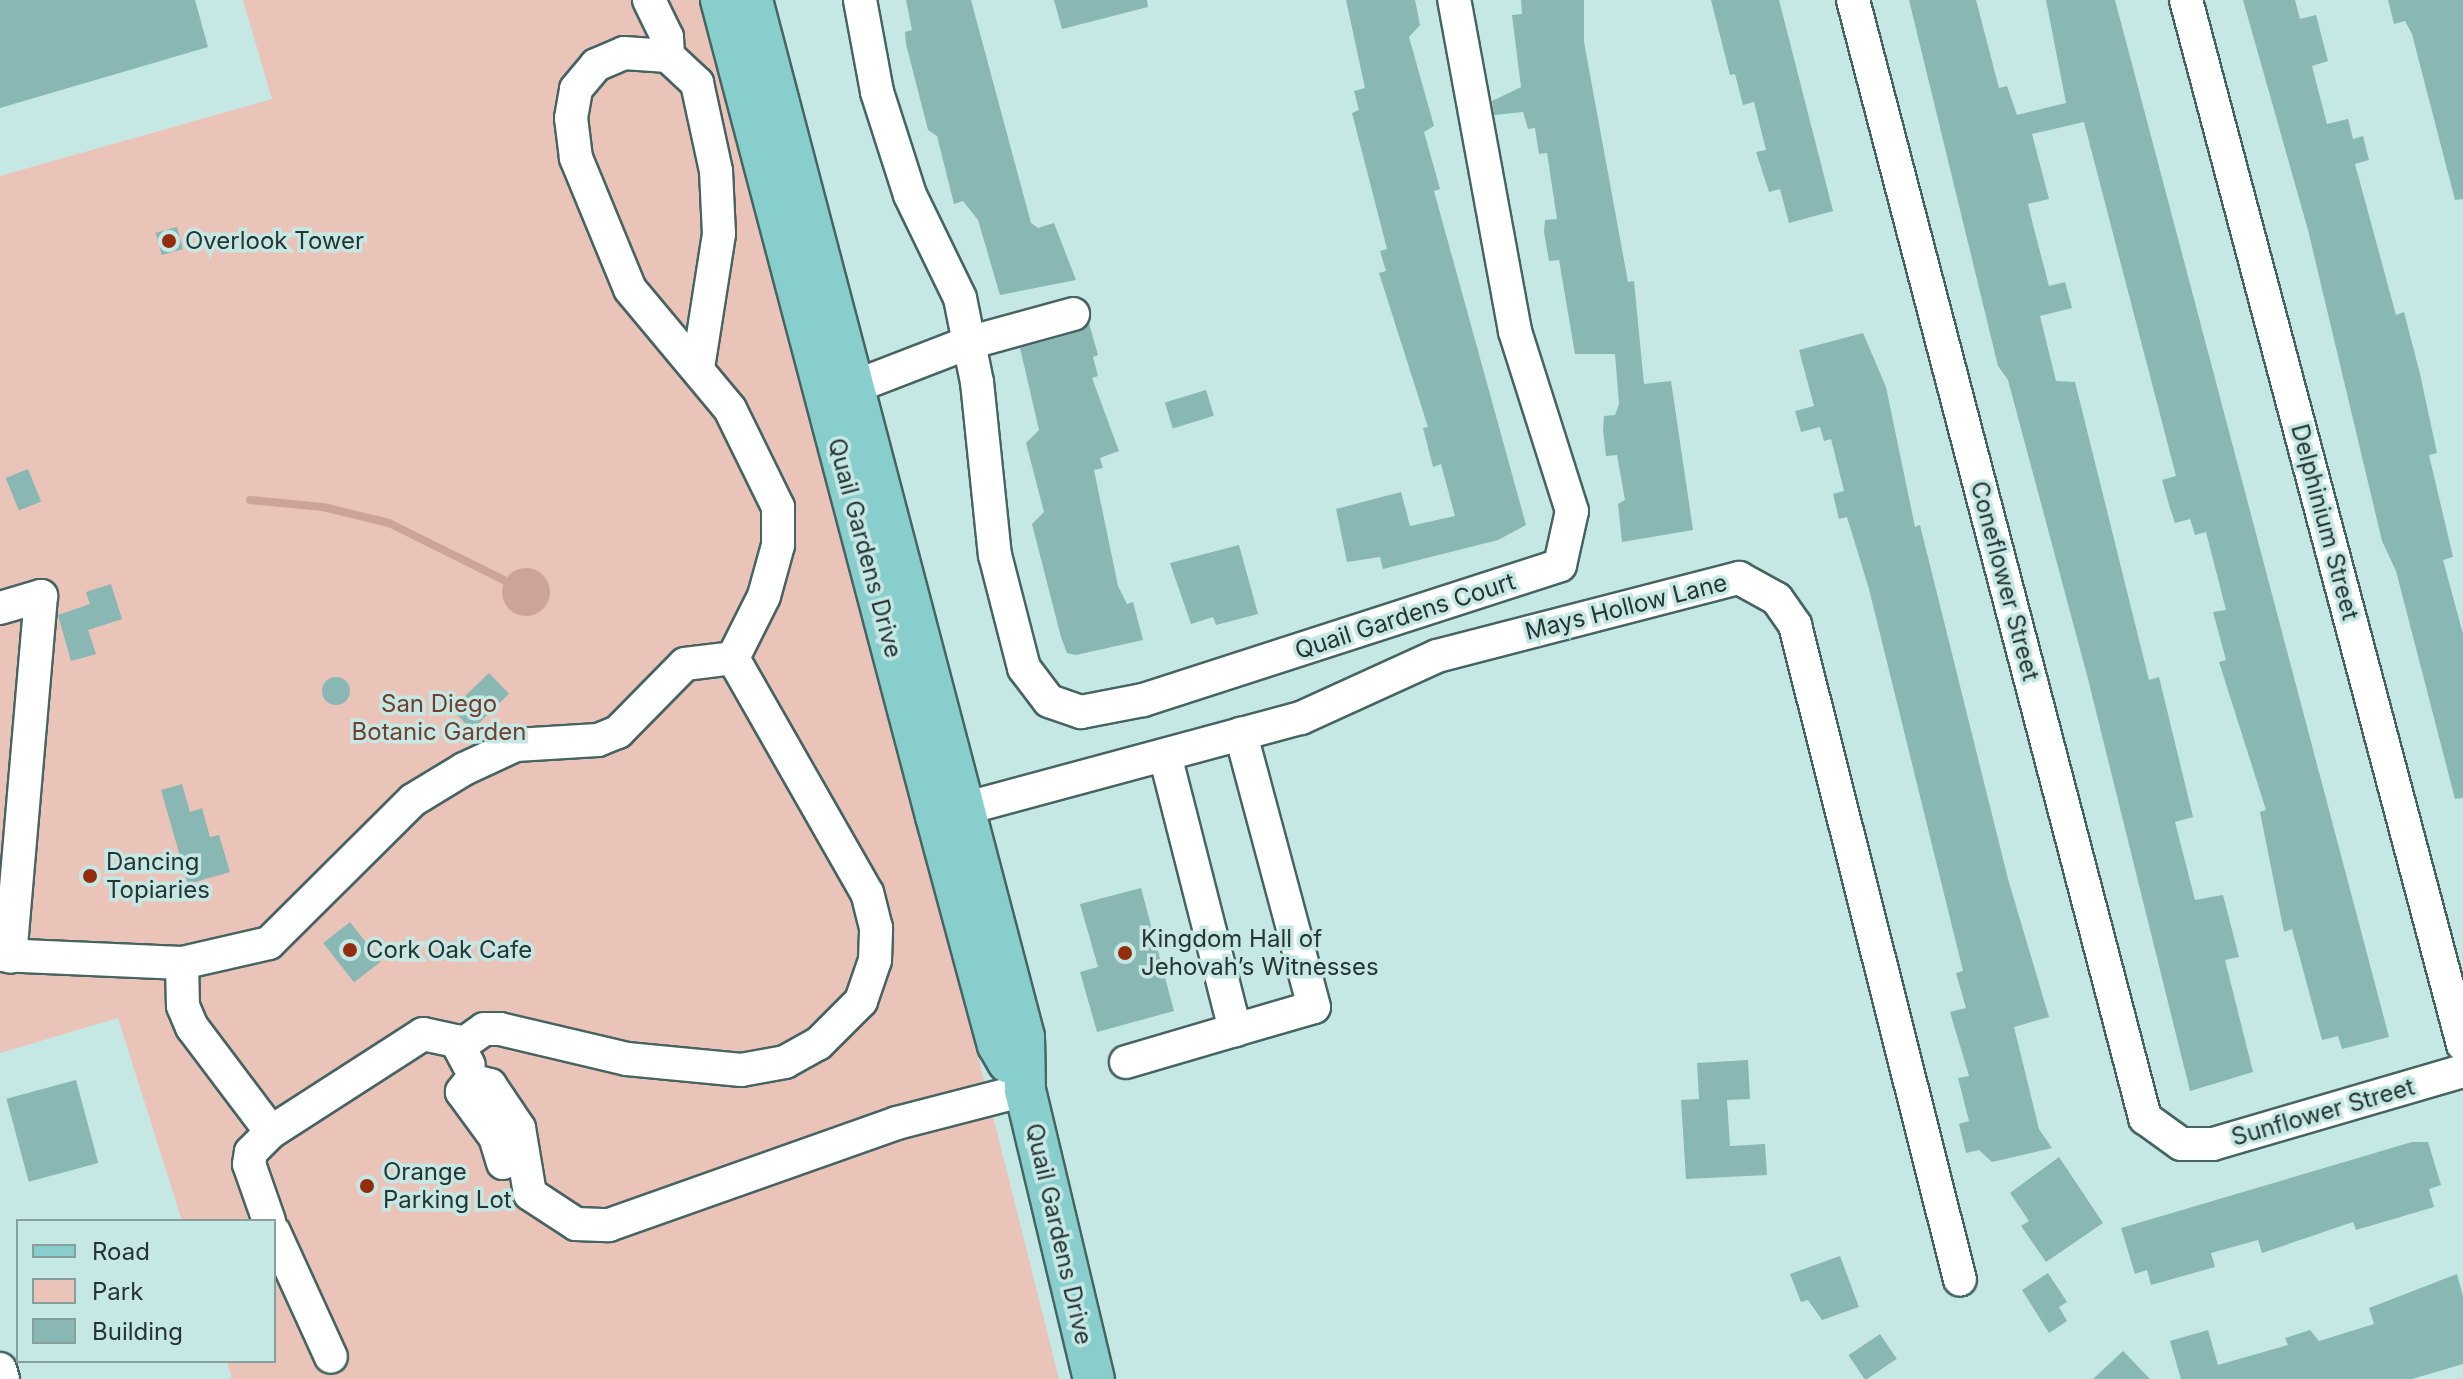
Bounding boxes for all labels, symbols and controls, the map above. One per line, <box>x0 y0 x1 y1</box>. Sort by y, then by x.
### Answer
place label: Overlook Tower <box>185 227 364 255</box>
marker: Overlook Tower <box>160 232 178 250</box>
street label: Delphinium Street <box>2285 421 2365 623</box>
street label: Quail Gardens Drive <box>822 435 908 661</box>
street label: Coneflower Street <box>1965 478 2045 684</box>
street label: Quail Gardens Court <box>1291 567 1519 665</box>
street label: Mays Hollow Lane <box>1522 568 1730 646</box>
park label: San Diego Botanic Garden <box>352 690 526 746</box>
place label: Dancing Topiaries <box>106 848 210 904</box>
marker: Dancing Topiaries <box>81 867 99 885</box>
place label: Kingdom Hall of Jehovah’s Witnesses <box>1141 925 1379 981</box>
place label: Cork Oak Cafe <box>366 936 532 964</box>
marker: Cork Oak Cafe <box>341 941 359 959</box>
marker: Kingdom Hall of Jehovah’s Witnesses <box>1116 944 1134 962</box>
street label: Sunflower Street <box>2228 1072 2418 1152</box>
street label: Quail Gardens Drive <box>1020 1121 1098 1347</box>
place label: Orange Parking Lot <box>383 1158 512 1214</box>
marker: Orange Parking Lot <box>358 1177 376 1195</box>
legend <box>16 1219 276 1363</box>
text: Road <box>92 1237 150 1266</box>
text: Park <box>92 1277 143 1306</box>
text: Building <box>92 1317 183 1346</box>

